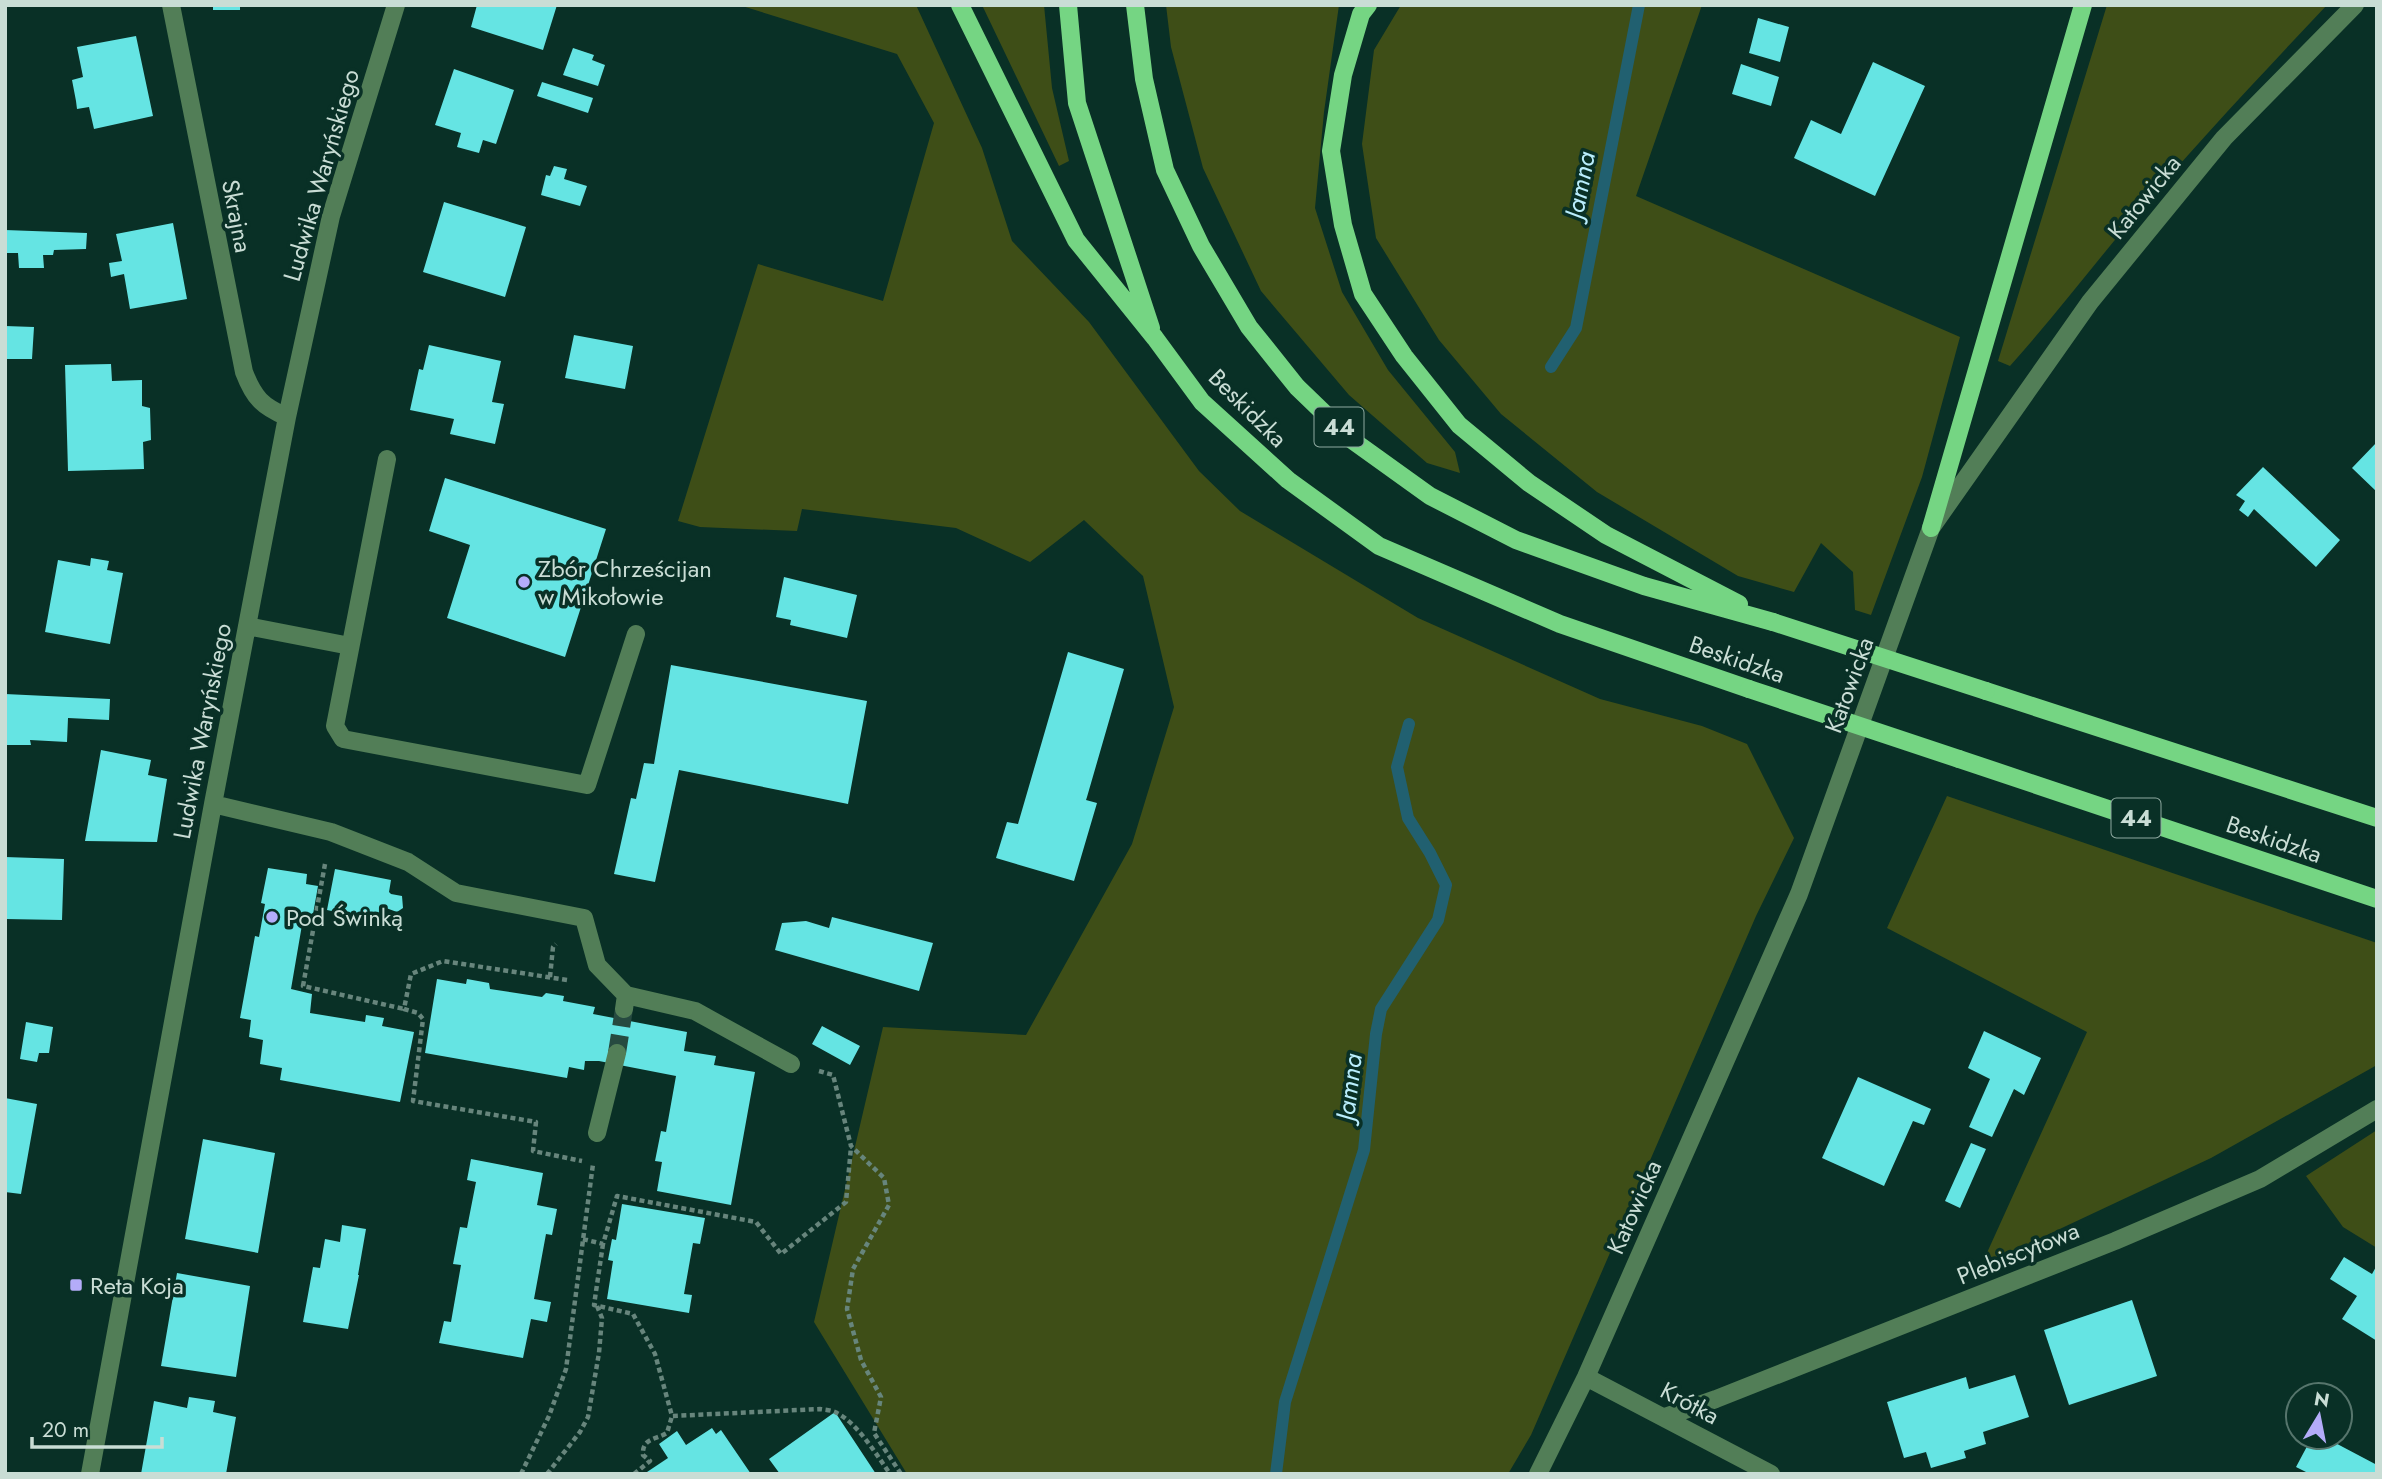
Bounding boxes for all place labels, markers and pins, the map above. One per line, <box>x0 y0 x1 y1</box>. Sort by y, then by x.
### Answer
place label: Zbór Chrześcijan w Mikołowie <box>538 551 712 614</box>
marker: Zbór Chrześcijan w Mikołowie <box>516 574 532 590</box>
place label: Pod Świnką <box>286 900 403 935</box>
marker: Pod Świnką <box>264 909 280 925</box>
place label: Reta Koja <box>90 1268 184 1303</box>
marker: Reta Koja <box>68 1277 84 1293</box>

